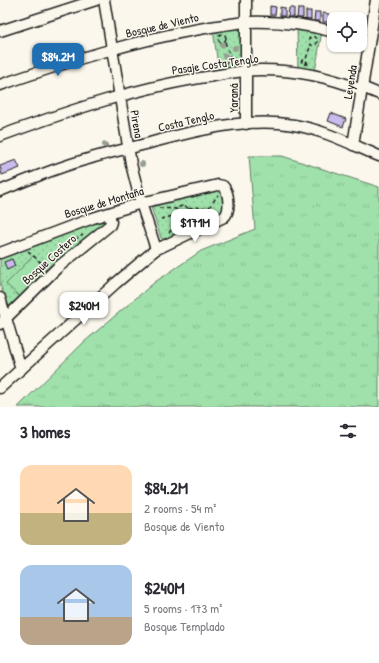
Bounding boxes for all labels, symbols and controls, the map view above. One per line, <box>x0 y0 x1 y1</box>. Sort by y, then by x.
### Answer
street label: Bosque de Viento <box>124 8 200 42</box>
map controls <box>327 12 367 52</box>
button: locate <box>327 12 367 52</box>
pin: $84.2M <box>25 43 91 77</box>
text: $84.2M <box>41 47 75 65</box>
street label: Pasaje Costa Tenglo <box>171 50 259 78</box>
street label: Leyenda <box>339 64 361 100</box>
street label: Yaraná <box>225 83 242 113</box>
street label: Costa Tenglo <box>156 106 216 136</box>
street label: Pirena <box>126 109 148 140</box>
street label: Bosque de Montaña <box>62 182 146 222</box>
pin: $171M <box>167 209 223 243</box>
text: $171M <box>180 213 210 231</box>
street label: Bosque Costero <box>18 230 80 288</box>
pin: $240M <box>56 292 112 326</box>
text: $240M <box>68 296 100 314</box>
text: 3 homes <box>20 420 70 443</box>
icon: filters <box>337 420 359 442</box>
text: $84.2M <box>144 476 188 499</box>
icon: home <box>52 481 100 529</box>
text: 2 rooms · 54 m² <box>144 499 216 517</box>
text: Bosque de Viento <box>144 517 224 535</box>
text: $240M <box>144 576 185 599</box>
icon: home <box>52 581 100 629</box>
text: 5 rooms · 173 m² <box>144 599 222 617</box>
text: Bosque Templado <box>144 617 225 635</box>

